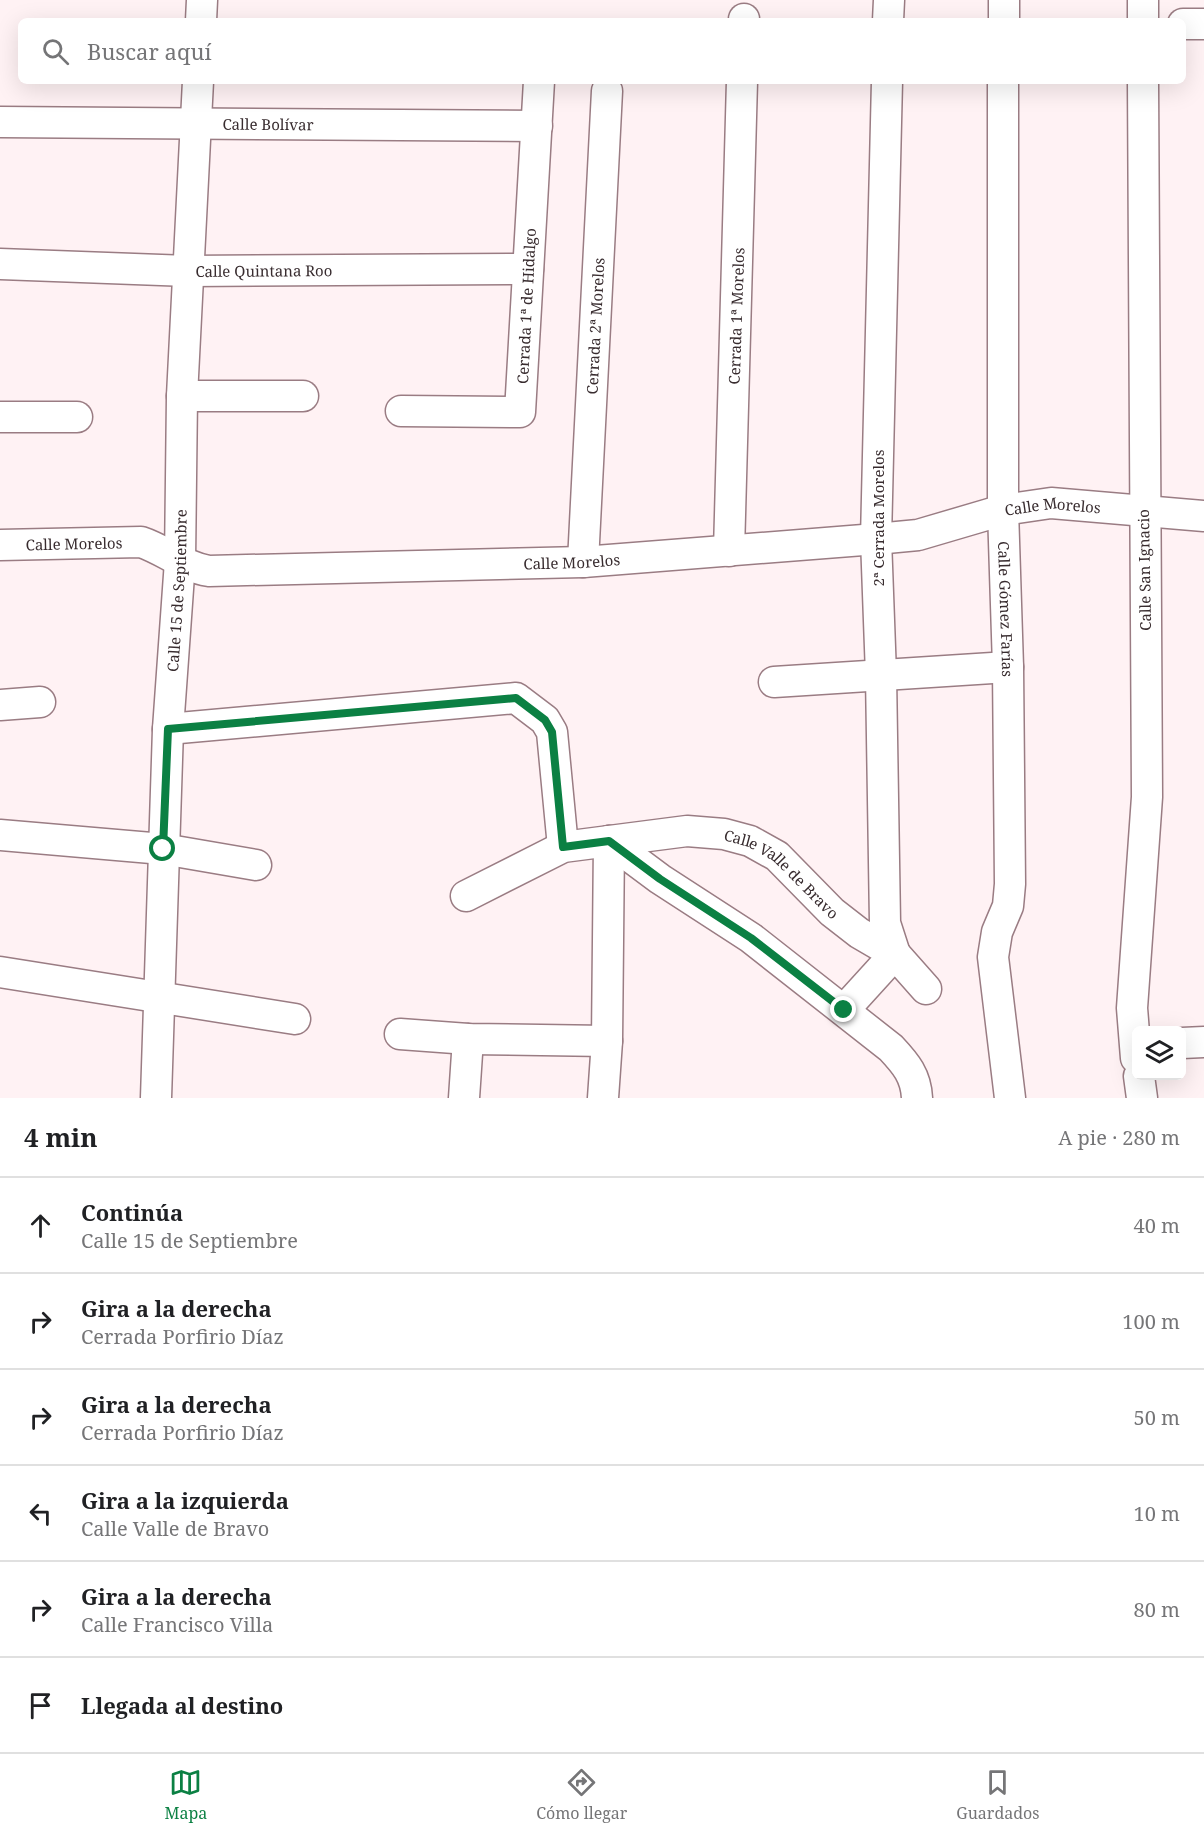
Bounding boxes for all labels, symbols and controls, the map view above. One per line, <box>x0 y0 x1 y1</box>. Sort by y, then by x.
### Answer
search box <box>18 18 1186 84</box>
icon: search <box>39 35 72 68</box>
text: Buscar aquí <box>87 36 211 66</box>
street label: Calle Bolívar <box>222 114 314 134</box>
street label: Cerrada 1ª de Hidalgo <box>512 228 540 384</box>
street label: Cerrada 1ª Morelos <box>724 247 748 385</box>
street label: Cerrada 2ª Morelos <box>581 257 609 395</box>
street label: Calle Quintana Roo <box>195 260 332 281</box>
street label: 2ª Cerrada Morelos <box>868 449 888 586</box>
street label: Calle Morelos <box>1003 492 1102 520</box>
street label: Calle 15 de Septiembre <box>162 509 191 672</box>
street label: Calle San Ignacio <box>1133 509 1155 631</box>
street label: Calle Morelos <box>25 532 123 554</box>
street label: Calle Gómez Farías <box>994 541 1018 677</box>
street label: Calle Morelos <box>523 549 621 573</box>
street label: Calle Valle de Bravo <box>722 824 843 923</box>
route start <box>149 835 175 861</box>
route end <box>830 996 856 1022</box>
map controls <box>1132 1026 1186 1080</box>
button: layers <box>1132 1026 1186 1080</box>
text: 4 min <box>24 1119 98 1155</box>
text: A pie · 280 m <box>1058 1124 1180 1151</box>
text: Continúa <box>81 1197 183 1227</box>
icon: ahead <box>24 1209 57 1242</box>
text: 40 m <box>1134 1212 1180 1239</box>
text: Calle 15 de Septiembre <box>81 1227 298 1254</box>
text: Gira a la derecha <box>81 1293 272 1323</box>
icon: right <box>24 1305 57 1338</box>
text: 100 m <box>1122 1308 1180 1335</box>
text: Cerrada Porfirio Díaz <box>81 1323 284 1350</box>
text: Gira a la derecha <box>81 1389 272 1419</box>
icon: right <box>24 1401 57 1434</box>
text: 50 m <box>1134 1404 1180 1431</box>
text: Cerrada Porfirio Díaz <box>81 1419 284 1446</box>
text: Gira a la izquierda <box>81 1485 289 1515</box>
icon: left <box>24 1497 57 1530</box>
text: 10 m <box>1134 1500 1180 1527</box>
text: Calle Valle de Bravo <box>81 1515 269 1542</box>
text: Gira a la derecha <box>81 1581 272 1611</box>
icon: right <box>24 1593 57 1626</box>
text: 80 m <box>1134 1596 1180 1623</box>
text: Calle Francisco Villa <box>81 1611 273 1638</box>
icon: arrive <box>24 1689 57 1722</box>
text: Llegada al destino <box>81 1690 283 1720</box>
tab: Mapa <box>164 1766 207 1824</box>
tab: Cómo llegar <box>536 1766 627 1824</box>
tab: Guardados <box>956 1766 1040 1824</box>

